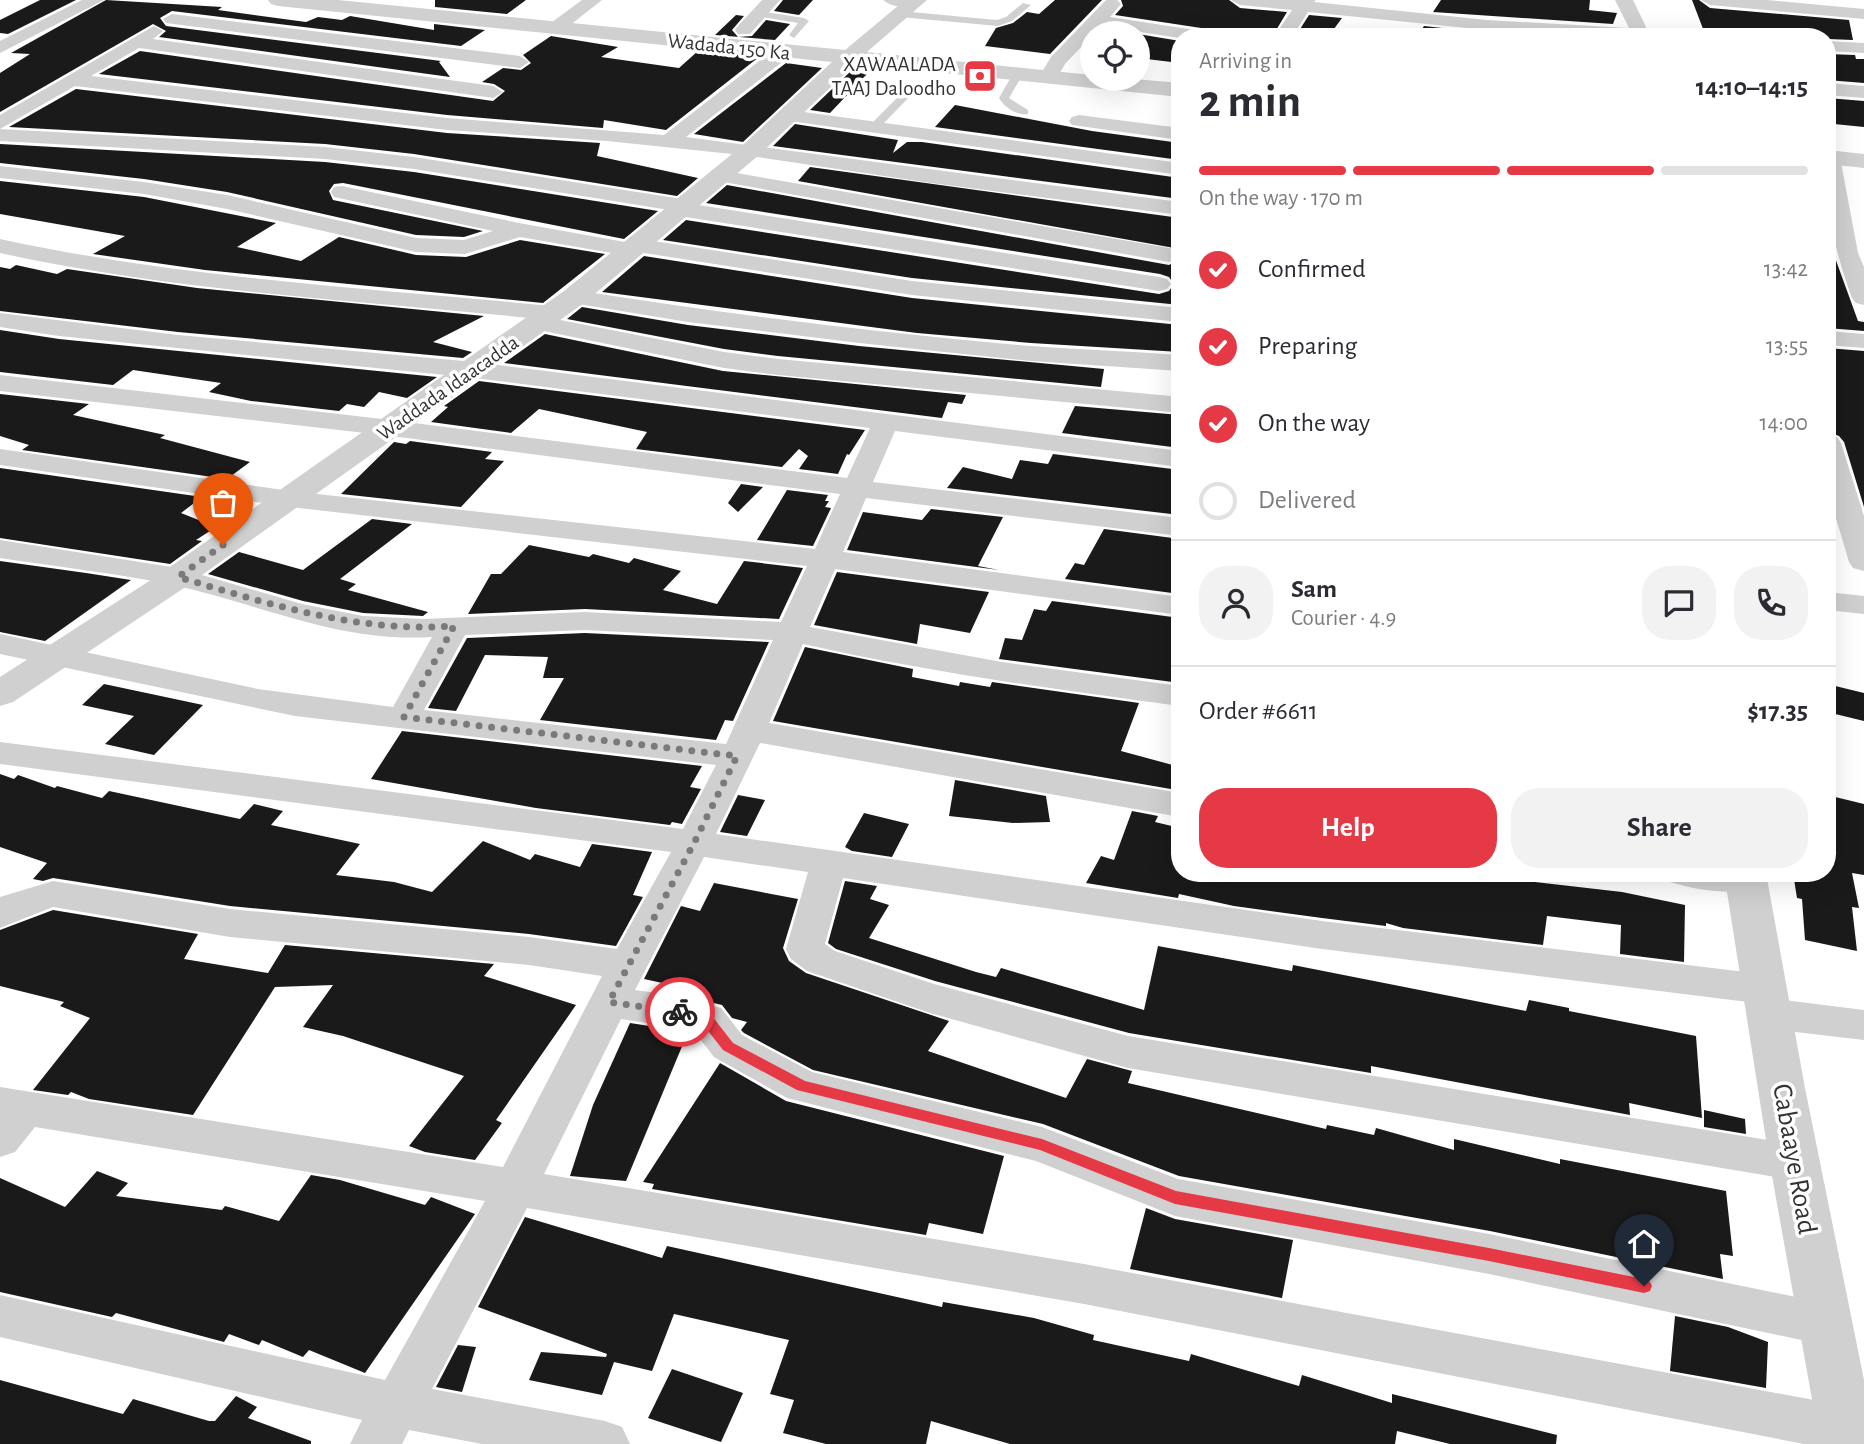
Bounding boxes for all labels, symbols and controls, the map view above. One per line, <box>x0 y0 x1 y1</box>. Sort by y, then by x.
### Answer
map controls <box>1080 21 1150 91</box>
button: locate <box>1080 21 1150 91</box>
street label: Wadada 150 Ka <box>667 30 792 64</box>
text: Arriving in <box>1199 50 1292 73</box>
place label: XAWAALADA TAAJ Daloodho <box>831 54 956 99</box>
bank icon: XAWAALADA TAAJ Daloodho <box>961 57 999 95</box>
text: 14:10–14:15 <box>1696 74 1808 100</box>
text: 2 min <box>1199 79 1301 125</box>
text: On the way · 170 m <box>1199 187 1363 210</box>
icon: check <box>1199 251 1237 289</box>
text: Confirmed <box>1258 256 1366 282</box>
text: 13:42 <box>1764 258 1808 281</box>
icon: check <box>1199 328 1237 366</box>
street label: Waddada Idaacadda <box>373 331 523 445</box>
text: Preparing <box>1258 333 1357 359</box>
text: 13:55 <box>1766 335 1808 358</box>
icon: check <box>1199 405 1237 443</box>
text: On the way <box>1258 410 1370 436</box>
text: 14:00 <box>1759 412 1808 435</box>
pin <box>193 473 253 545</box>
icon: bag <box>204 484 242 522</box>
text: Delivered <box>1258 487 1356 513</box>
button: person <box>1199 566 1273 640</box>
button: chat <box>1642 566 1716 640</box>
button: phone <box>1734 566 1808 640</box>
text: Sam <box>1291 576 1337 602</box>
text: Courier · 4.9 <box>1291 607 1396 630</box>
text: Order #6611 <box>1199 698 1318 724</box>
text: $17.35 <box>1747 698 1808 724</box>
button: Help <box>1199 788 1497 868</box>
button: Share <box>1511 788 1808 868</box>
courier <box>645 977 715 1047</box>
icon: bike <box>661 993 699 1031</box>
street label: Cabaaye Road <box>1767 1082 1821 1236</box>
pin <box>1614 1214 1674 1286</box>
icon: home <box>1625 1225 1663 1263</box>

